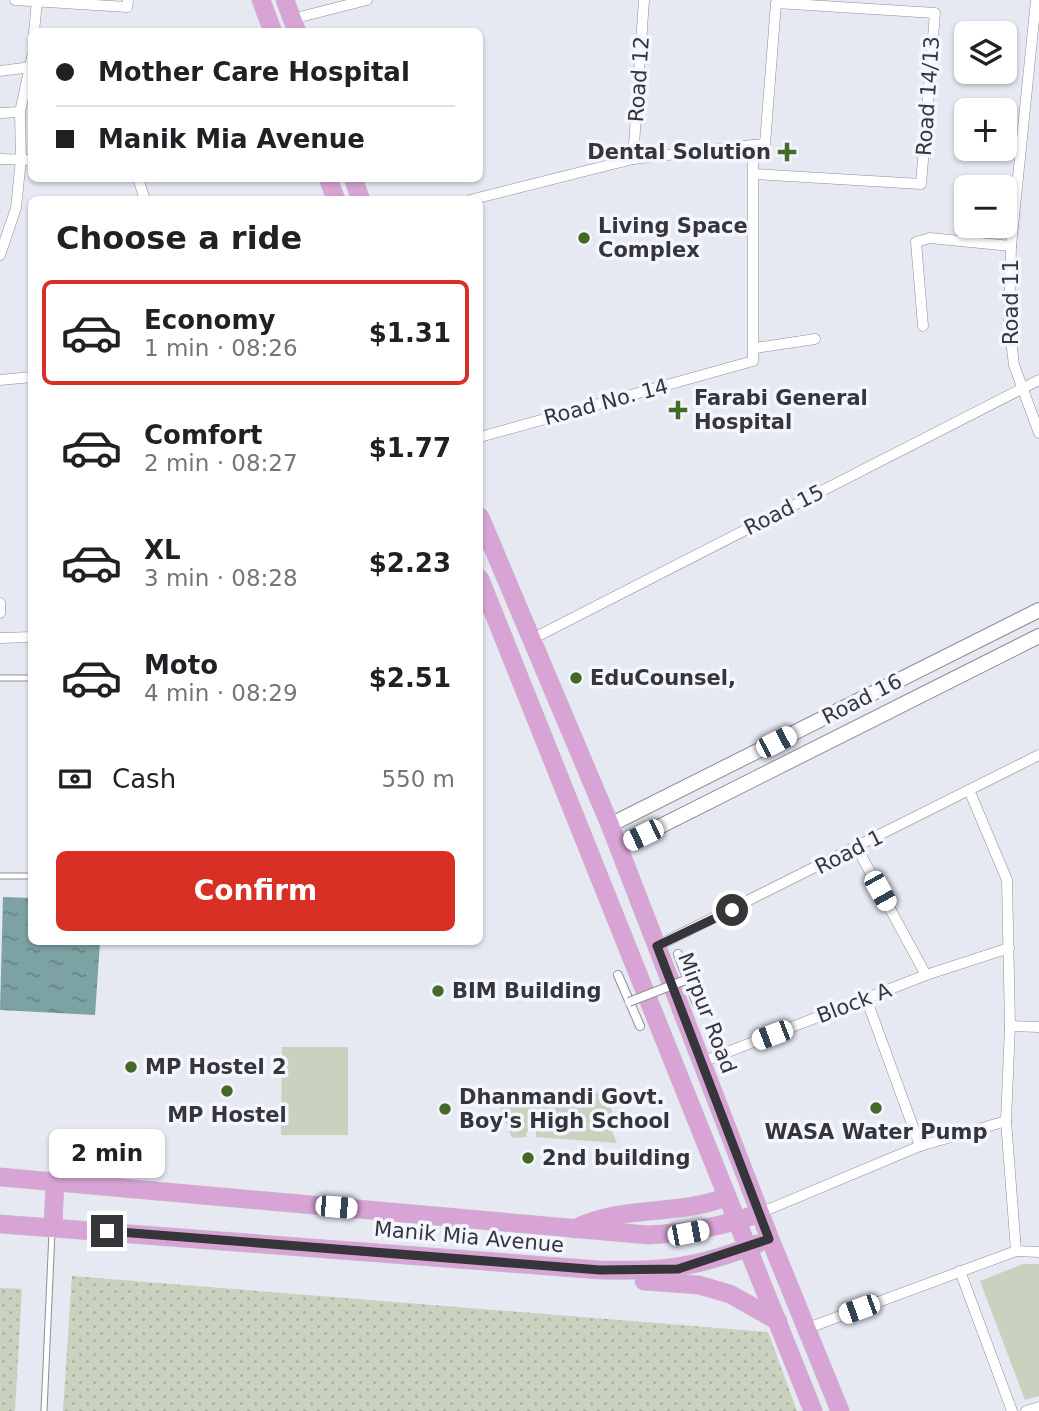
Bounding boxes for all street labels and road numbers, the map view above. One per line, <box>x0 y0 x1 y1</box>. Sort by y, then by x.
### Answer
street label: Road 12 <box>624 35 654 123</box>
street label: Road 14/13 <box>912 35 944 157</box>
street label: Road 11 <box>999 259 1023 345</box>
street label: Road No. 14 <box>541 374 671 430</box>
street label: Road 15 <box>740 480 828 540</box>
street label: Road 16 <box>818 669 906 729</box>
street label: Road 1 <box>811 825 887 879</box>
street label: Mirpur Road <box>673 949 741 1077</box>
street label: Block A <box>813 978 895 1028</box>
street label: Manik Mia Avenue <box>373 1217 565 1257</box>

